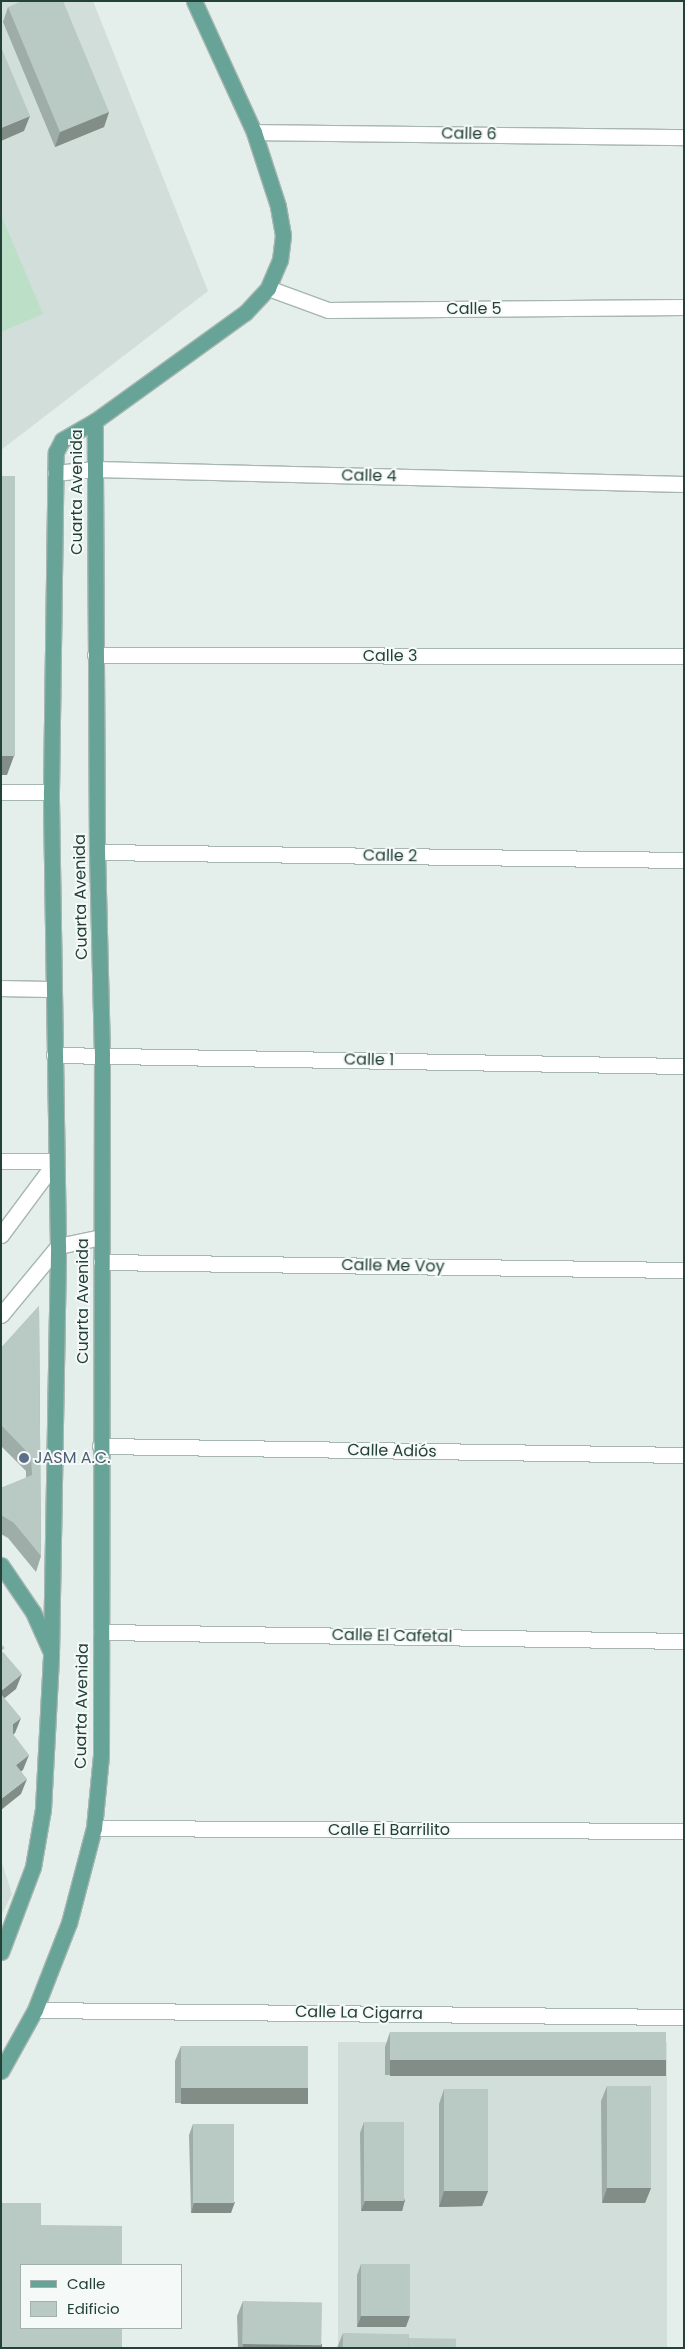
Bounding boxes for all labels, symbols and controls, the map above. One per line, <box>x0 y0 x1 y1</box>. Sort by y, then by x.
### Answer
street label: Calle 6 <box>441 124 497 144</box>
street label: Calle 5 <box>446 299 502 319</box>
street label: Cuarta Avenida <box>67 429 87 555</box>
street label: Calle 4 <box>341 466 397 486</box>
street label: Calle 3 <box>363 646 417 666</box>
street label: Cuarta Avenida <box>70 834 92 960</box>
street label: Calle 2 <box>363 846 417 866</box>
street label: Calle 1 <box>344 1050 394 1070</box>
street label: Cuarta Avenida <box>73 1238 93 1364</box>
street label: Calle Me Voy <box>341 1256 445 1276</box>
street label: Calle Adiós <box>347 1441 437 1461</box>
place label: JASM A.C. <box>34 1448 111 1468</box>
marker: JASM A.C. <box>18 1452 30 1464</box>
street label: Calle El Cafetal <box>332 1625 452 1647</box>
street label: Cuarta Avenida <box>71 1643 93 1769</box>
street label: Calle El Barrilito <box>328 1820 450 1840</box>
street label: Calle La Cigarra <box>295 2002 423 2024</box>
legend <box>20 2264 182 2329</box>
text: Calle <box>67 2273 105 2294</box>
text: Edificio <box>67 2298 120 2319</box>

